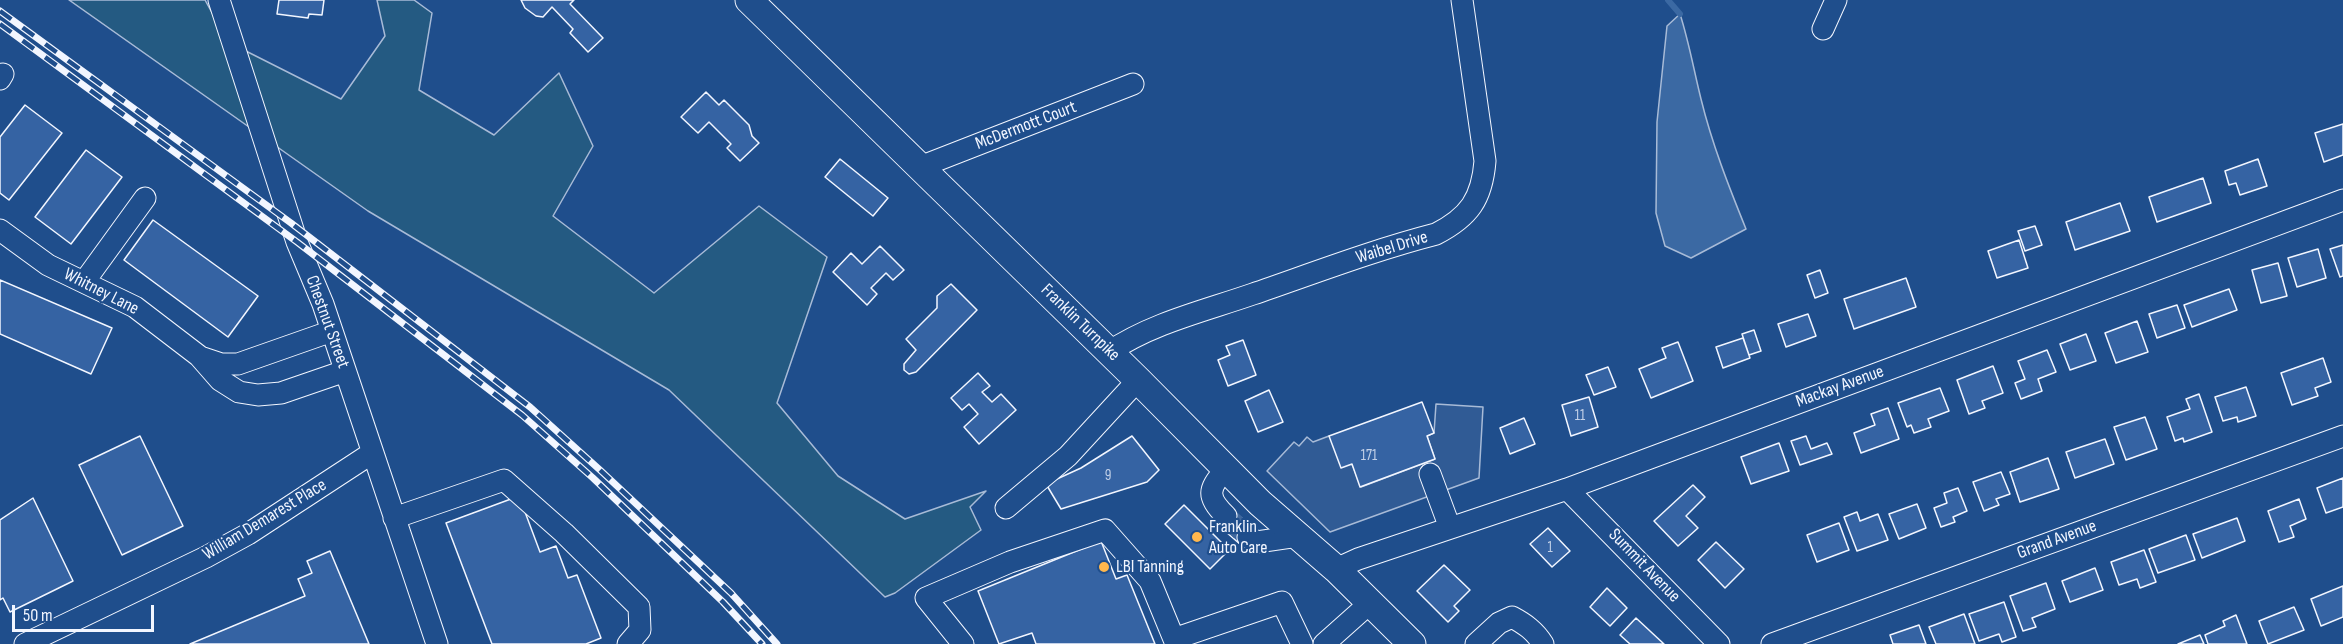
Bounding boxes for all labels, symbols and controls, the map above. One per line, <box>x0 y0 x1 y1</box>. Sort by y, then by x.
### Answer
street label: McDermott Court <box>972 97 1080 155</box>
street label: Waibel Drive <box>1354 227 1430 269</box>
street label: Whitney Lane <box>60 264 142 320</box>
street label: Chestnut Street <box>300 273 354 371</box>
street label: Franklin Turnpike <box>1036 280 1124 366</box>
street label: Mackay Avenue <box>1793 361 1887 413</box>
house number: 11 <box>1575 407 1585 425</box>
house number: 171 <box>1361 447 1377 465</box>
house number: 9 <box>1105 467 1111 485</box>
street label: William Demarest Place <box>199 475 331 565</box>
place label: Franklin Auto Care <box>1209 516 1267 558</box>
street label: Grand Avenue <box>2014 516 2100 564</box>
street label: Summit Avenue <box>1604 525 1684 607</box>
marker: Franklin Auto Care <box>1190 530 1204 544</box>
house number: 1 <box>1547 539 1553 557</box>
place label: LBI Tanning <box>1116 556 1184 578</box>
marker: LBI Tanning <box>1097 560 1111 574</box>
scale bar <box>15 593 158 631</box>
text: 50 m <box>23 605 53 626</box>

